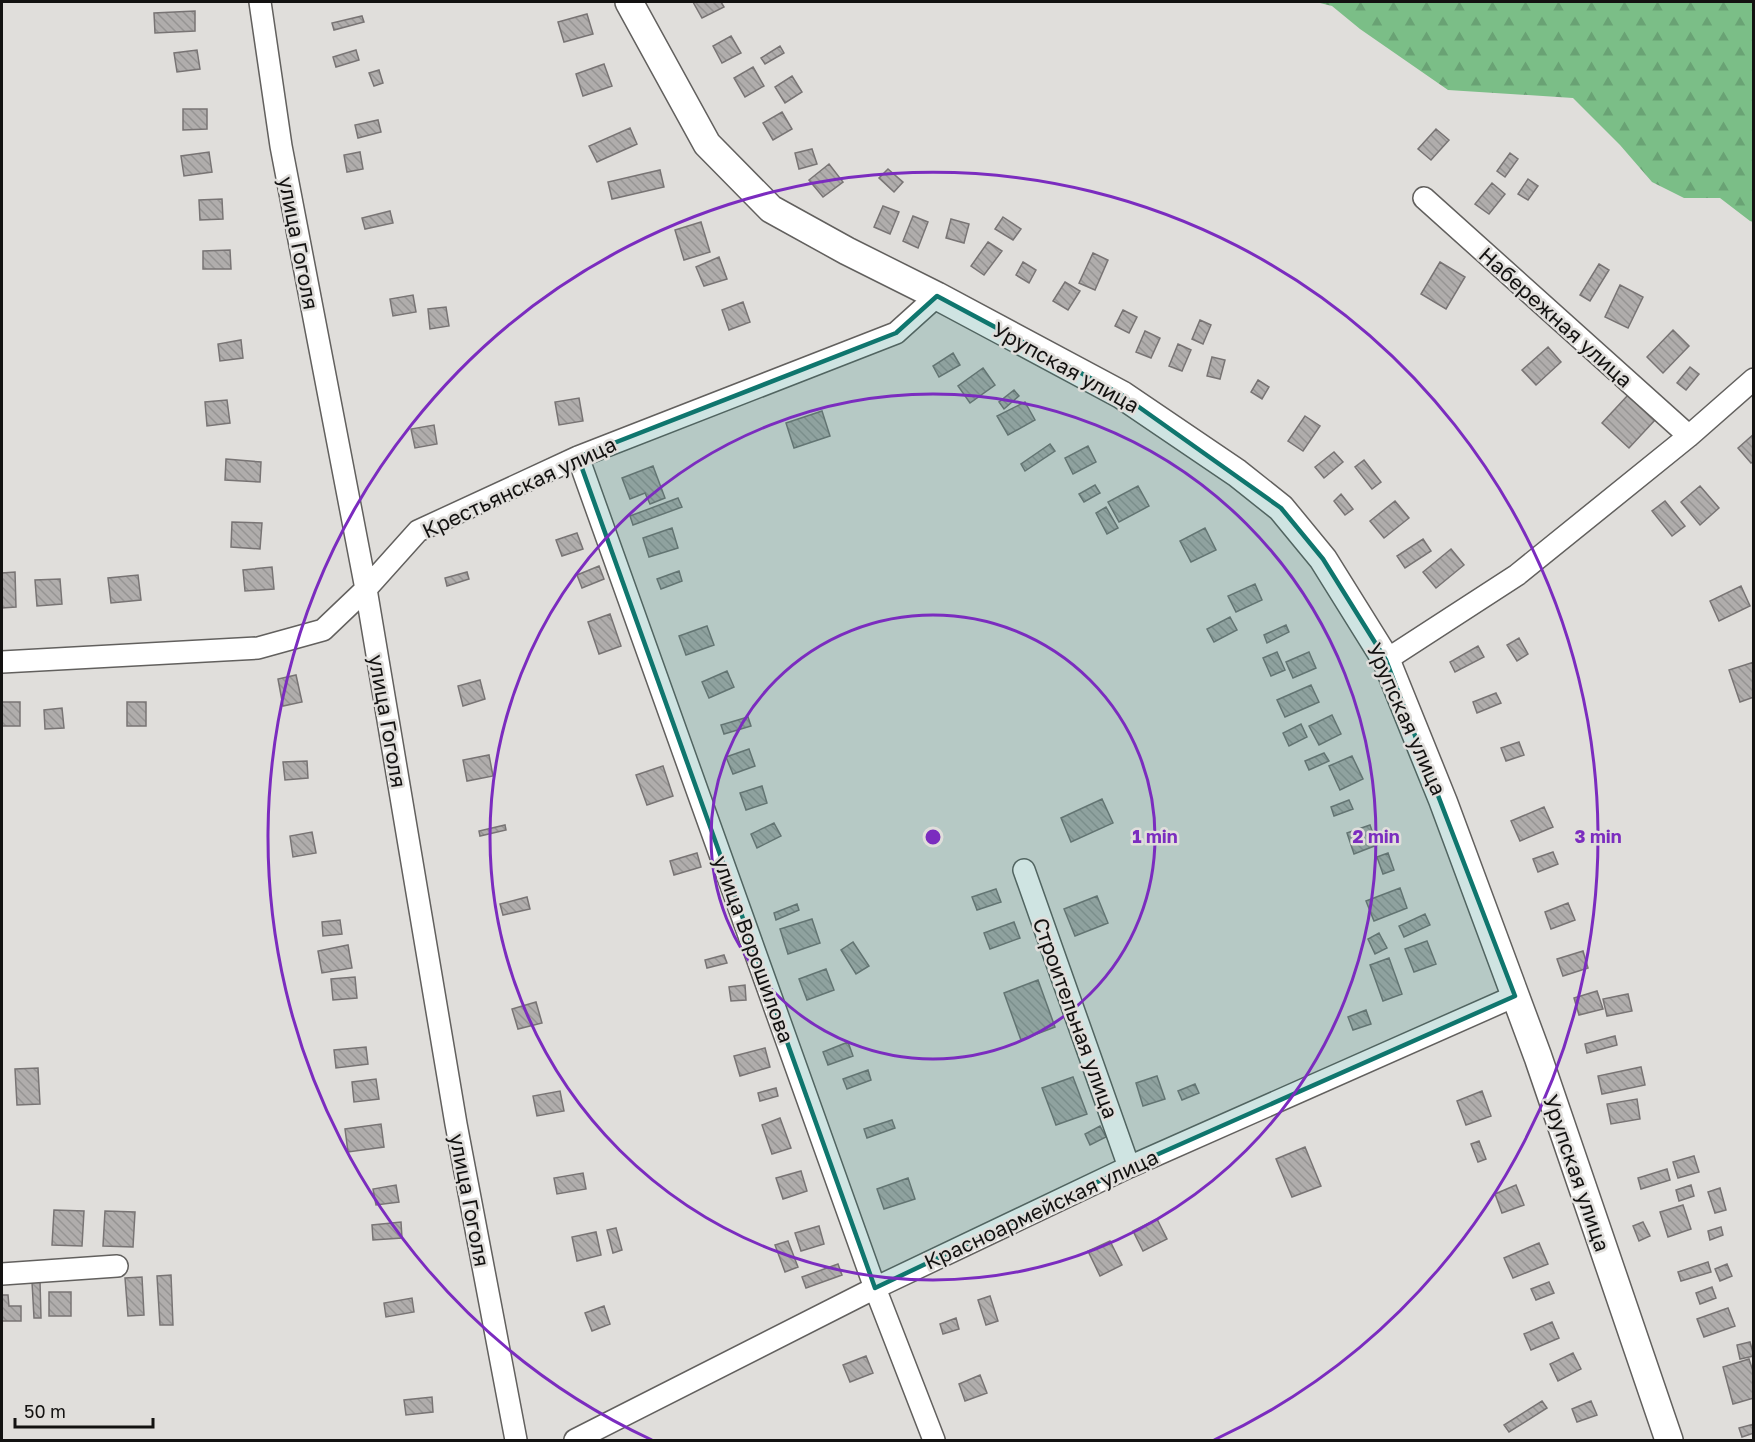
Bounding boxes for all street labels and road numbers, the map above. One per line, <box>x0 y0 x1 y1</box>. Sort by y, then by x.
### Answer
street label: улица Гоголя <box>273 174 325 312</box>
street label: Набережная улица <box>1474 241 1638 393</box>
street label: Урупская улица <box>988 316 1144 418</box>
street label: Крестьянская улица <box>418 431 620 543</box>
street label: Урупская улица <box>1362 639 1452 799</box>
street label: улица Гоголя <box>363 652 413 790</box>
street label: улица Ворошилова <box>708 852 800 1046</box>
street label: Строительная улица <box>1028 914 1124 1122</box>
street label: Урупская улица <box>1538 1091 1616 1255</box>
street label: улица Гоголя <box>444 1131 496 1269</box>
street label: Красноармейская улица <box>920 1143 1162 1275</box>

